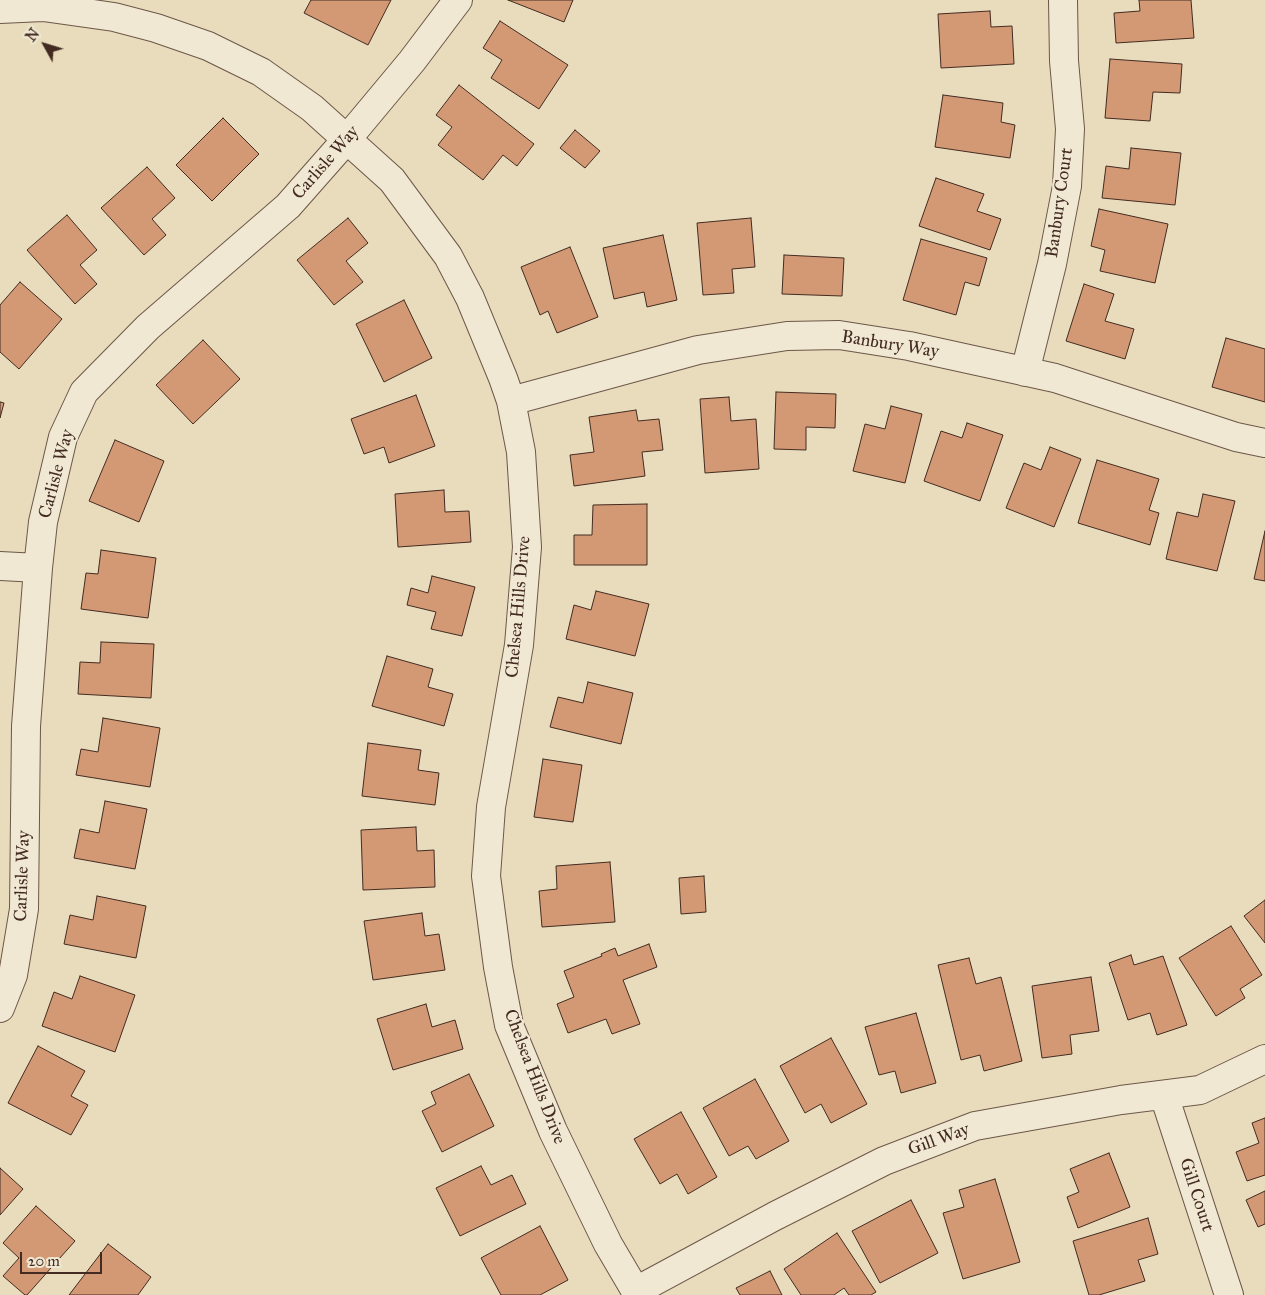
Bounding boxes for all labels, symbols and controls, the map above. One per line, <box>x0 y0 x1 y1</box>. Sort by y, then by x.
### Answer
north arrow <box>20 20 70 70</box>
text: N <box>23 25 43 45</box>
street label: Carlisle Way <box>288 122 364 204</box>
street label: Banbury Court <box>1042 147 1078 259</box>
street label: Banbury Way <box>840 327 940 363</box>
street label: Carlisle Way <box>35 427 79 521</box>
street label: Chelsea Hills Drive <box>502 535 536 679</box>
street label: Carlisle Way <box>11 830 35 922</box>
street label: Chelsea Hills Drive <box>498 1007 570 1147</box>
street label: Gill Way <box>905 1119 973 1161</box>
street label: Gill Court <box>1174 1156 1218 1234</box>
scale bar <box>22 1242 105 1274</box>
text: 20 m <box>28 1252 60 1270</box>

